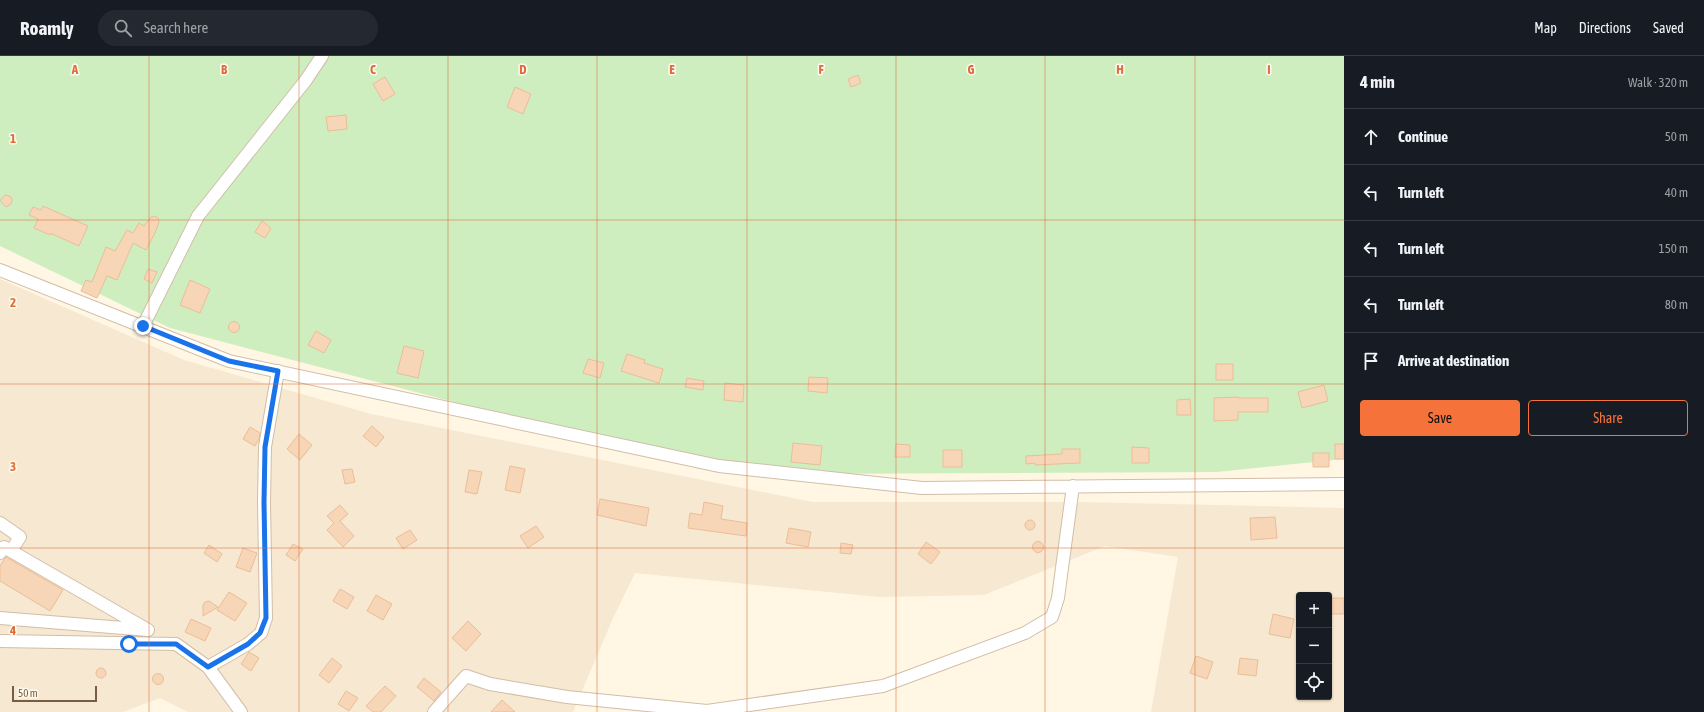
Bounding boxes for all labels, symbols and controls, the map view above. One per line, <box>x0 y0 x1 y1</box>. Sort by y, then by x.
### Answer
search box <box>98 10 378 46</box>
text: Roamly <box>20 17 74 39</box>
icon: search <box>112 17 134 39</box>
text: Search here <box>144 19 208 36</box>
text: Map <box>1534 20 1557 36</box>
text: Directions <box>1579 20 1631 36</box>
text: Saved <box>1653 20 1684 36</box>
text: A <box>71 62 79 77</box>
text: B <box>221 62 228 77</box>
text: C <box>370 62 376 77</box>
text: D <box>519 62 527 77</box>
text: E <box>669 62 675 77</box>
text: F <box>818 62 824 77</box>
text: G <box>968 62 975 77</box>
text: H <box>1116 62 1124 77</box>
text: I <box>1267 62 1271 77</box>
text: 4 min <box>1360 72 1395 92</box>
text: Walk · 320 m <box>1628 75 1688 90</box>
icon: ahead <box>1360 126 1382 148</box>
text: Continue <box>1398 128 1448 145</box>
text: 50 m <box>1665 129 1688 144</box>
text: 1 <box>10 131 16 146</box>
icon: left <box>1360 182 1382 204</box>
text: Turn left <box>1398 184 1444 201</box>
text: 40 m <box>1665 185 1688 200</box>
icon: left <box>1360 238 1382 260</box>
text: Turn left <box>1398 240 1444 257</box>
text: 150 m <box>1659 241 1688 256</box>
icon: left <box>1360 294 1382 316</box>
text: 2 <box>10 295 16 310</box>
text: Turn left <box>1398 296 1444 313</box>
text: 80 m <box>1665 297 1688 312</box>
route end <box>134 317 152 335</box>
icon: arrive <box>1360 350 1382 372</box>
text: Arrive at destination <box>1398 352 1509 369</box>
button: Save <box>1360 400 1520 436</box>
button: Share <box>1528 400 1688 436</box>
text: 3 <box>10 459 16 474</box>
map controls <box>1296 592 1332 700</box>
button: + <box>1296 592 1332 628</box>
text: 4 <box>9 623 16 638</box>
button: − <box>1296 628 1332 664</box>
route start <box>120 635 138 653</box>
button: locate <box>1296 664 1332 700</box>
scale bar <box>12 684 97 703</box>
text: 50 m <box>18 687 38 699</box>

